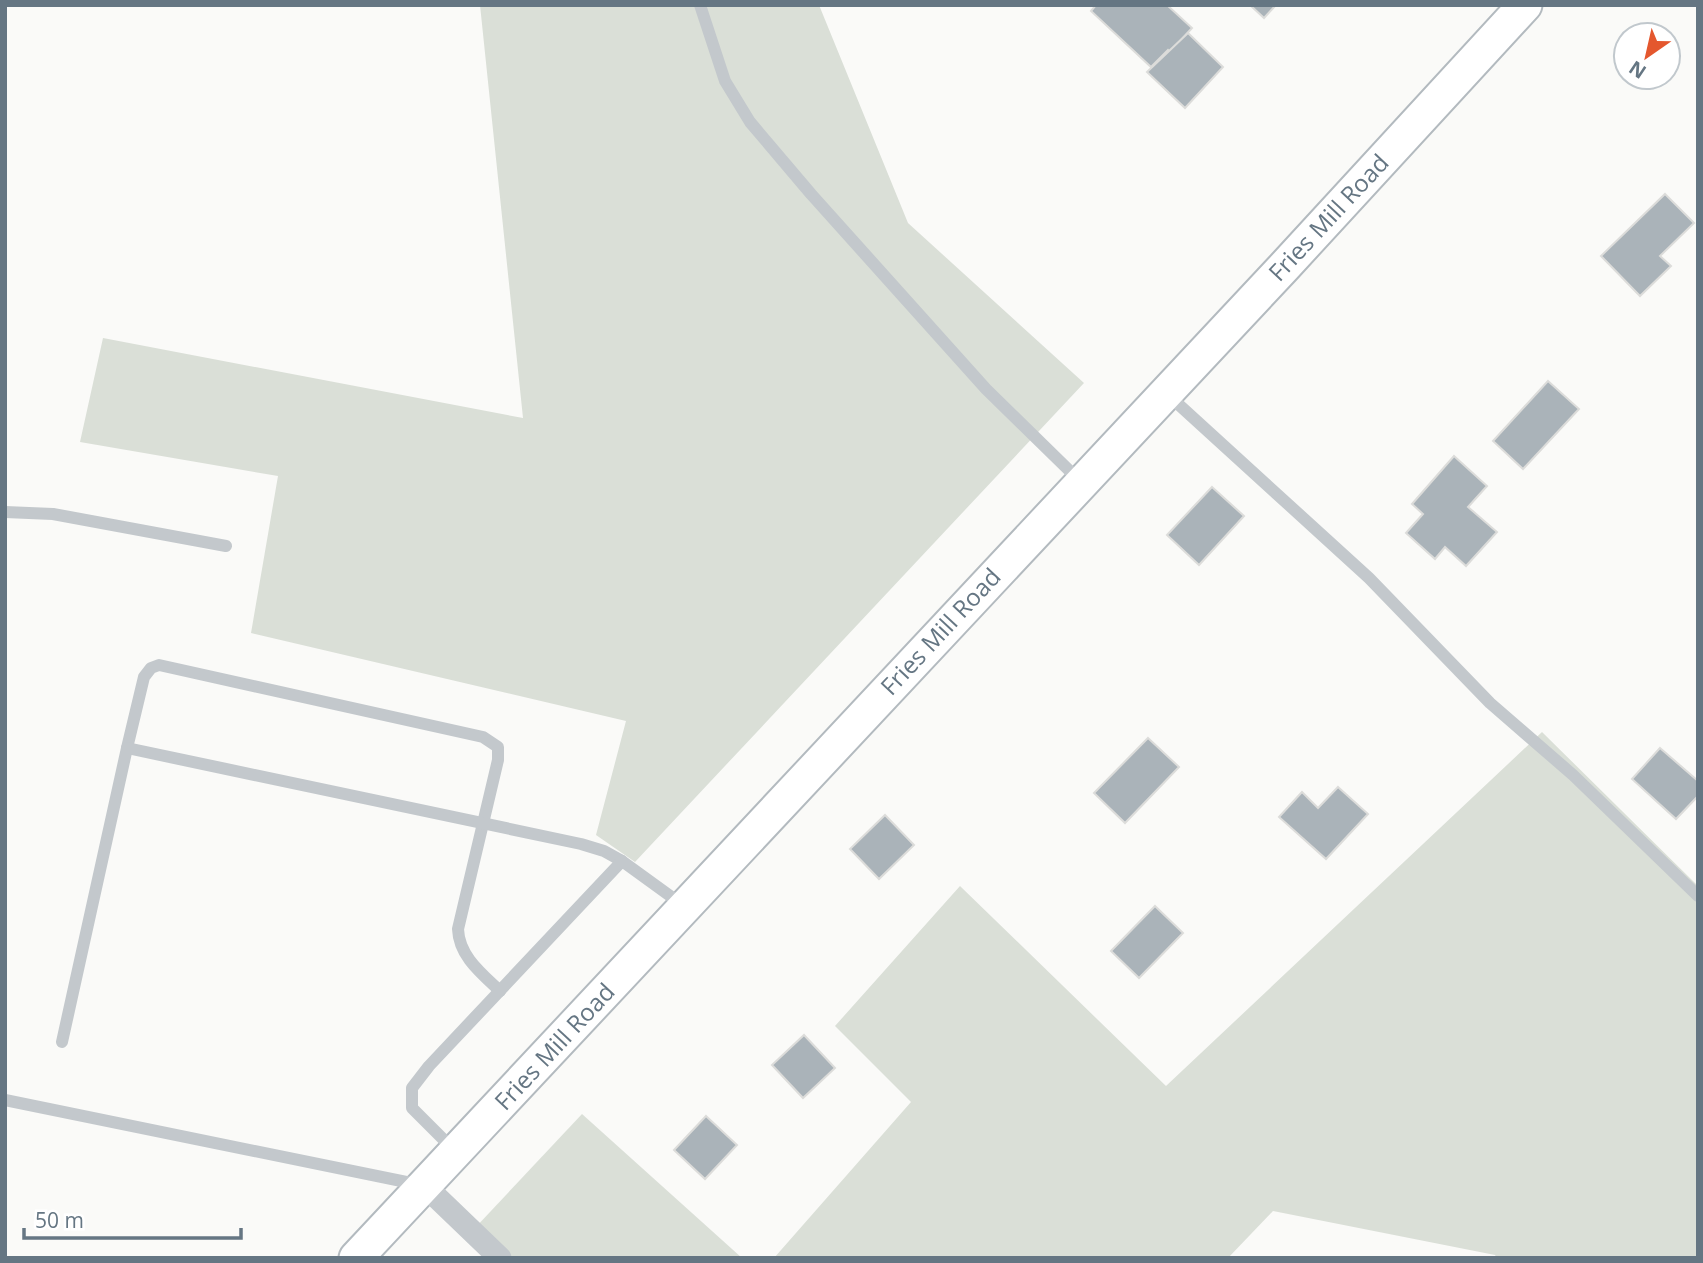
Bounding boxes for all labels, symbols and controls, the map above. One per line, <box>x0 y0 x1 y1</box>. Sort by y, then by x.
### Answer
north arrow <box>1612 21 1682 91</box>
text: N <box>1624 55 1651 85</box>
street label: Fries Mill Road <box>1260 146 1395 288</box>
street label: Fries Mill Road <box>872 560 1007 702</box>
street label: Fries Mill Road <box>486 975 621 1117</box>
scale bar <box>24 1196 242 1240</box>
text: 50 m <box>35 1206 84 1234</box>

